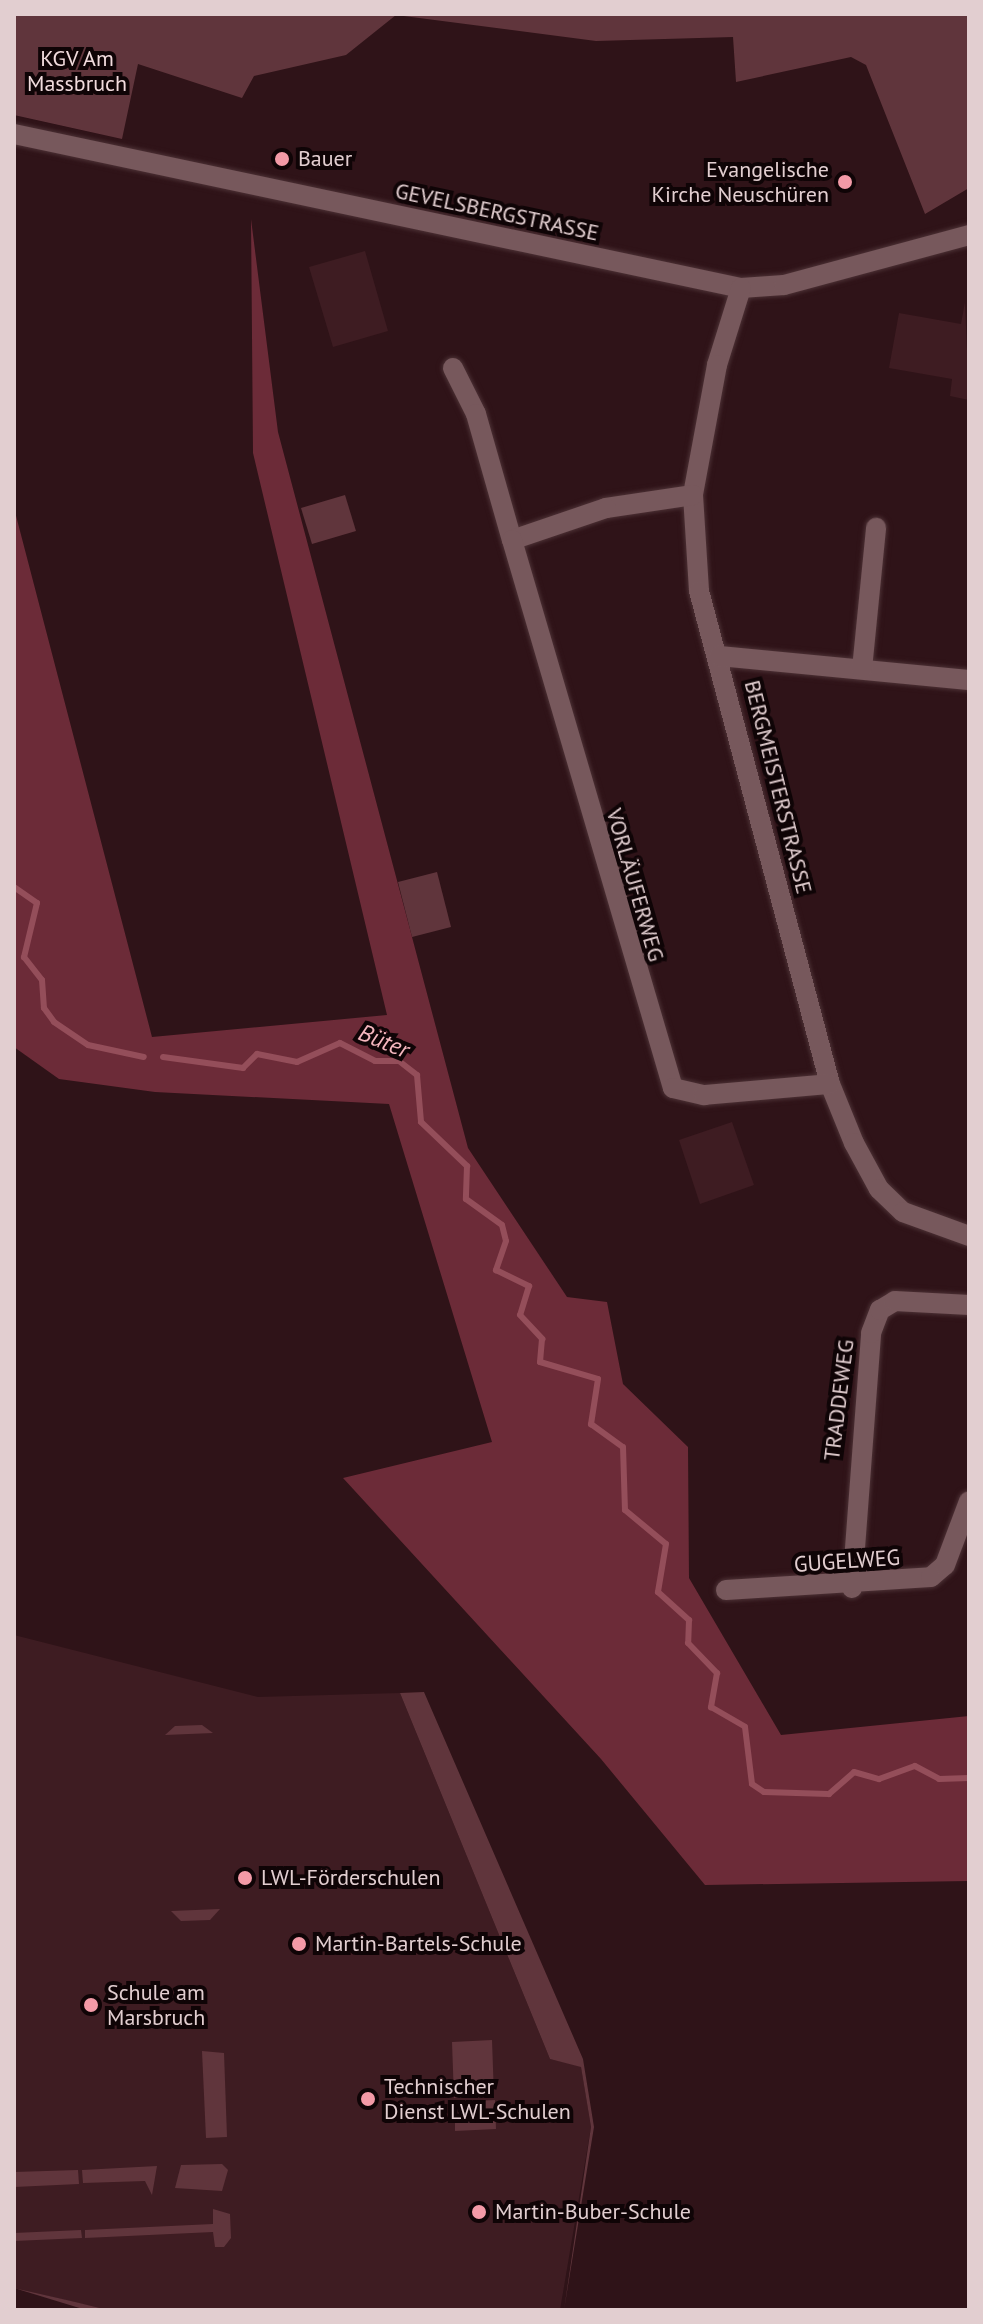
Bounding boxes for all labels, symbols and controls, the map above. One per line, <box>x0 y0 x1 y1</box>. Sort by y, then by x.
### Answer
park label: KGV Am Massbruch <box>27 45 127 96</box>
place label: Bauer <box>298 146 352 172</box>
marker: Bauer <box>273 150 291 168</box>
place label: Evangelische Kirche Neuschüren <box>652 156 829 208</box>
marker: Evangelische Kirche Neuschüren <box>836 173 854 191</box>
street label: GEVELSBERGSTRASSE <box>393 178 601 246</box>
street label: BERGMEISTERSTRASSE <box>739 678 817 896</box>
street label: VORLÄUFERWEG <box>601 806 669 964</box>
water label: Büter <box>354 1018 414 1064</box>
street label: TRADDEWEG <box>818 1338 860 1462</box>
street label: GUGELWEG <box>793 1544 901 1578</box>
place label: LWL-Förderschulen <box>261 1865 440 1891</box>
marker: LWL-Förderschulen <box>236 1869 254 1887</box>
place label: Martin-Bartels-Schule <box>315 1931 522 1957</box>
marker: Martin-Bartels-Schule <box>290 1935 308 1953</box>
place label: Schule am Marsbruch <box>107 1979 205 2030</box>
marker: Schule am Marsbruch <box>82 1996 100 2014</box>
place label: Technischer Dienst LWL-Schulen <box>384 2073 571 2124</box>
marker: Technischer Dienst LWL-Schulen <box>359 2090 377 2108</box>
place label: Martin-Buber-Schule <box>495 2199 691 2225</box>
marker: Martin-Buber-Schule <box>470 2203 488 2221</box>

